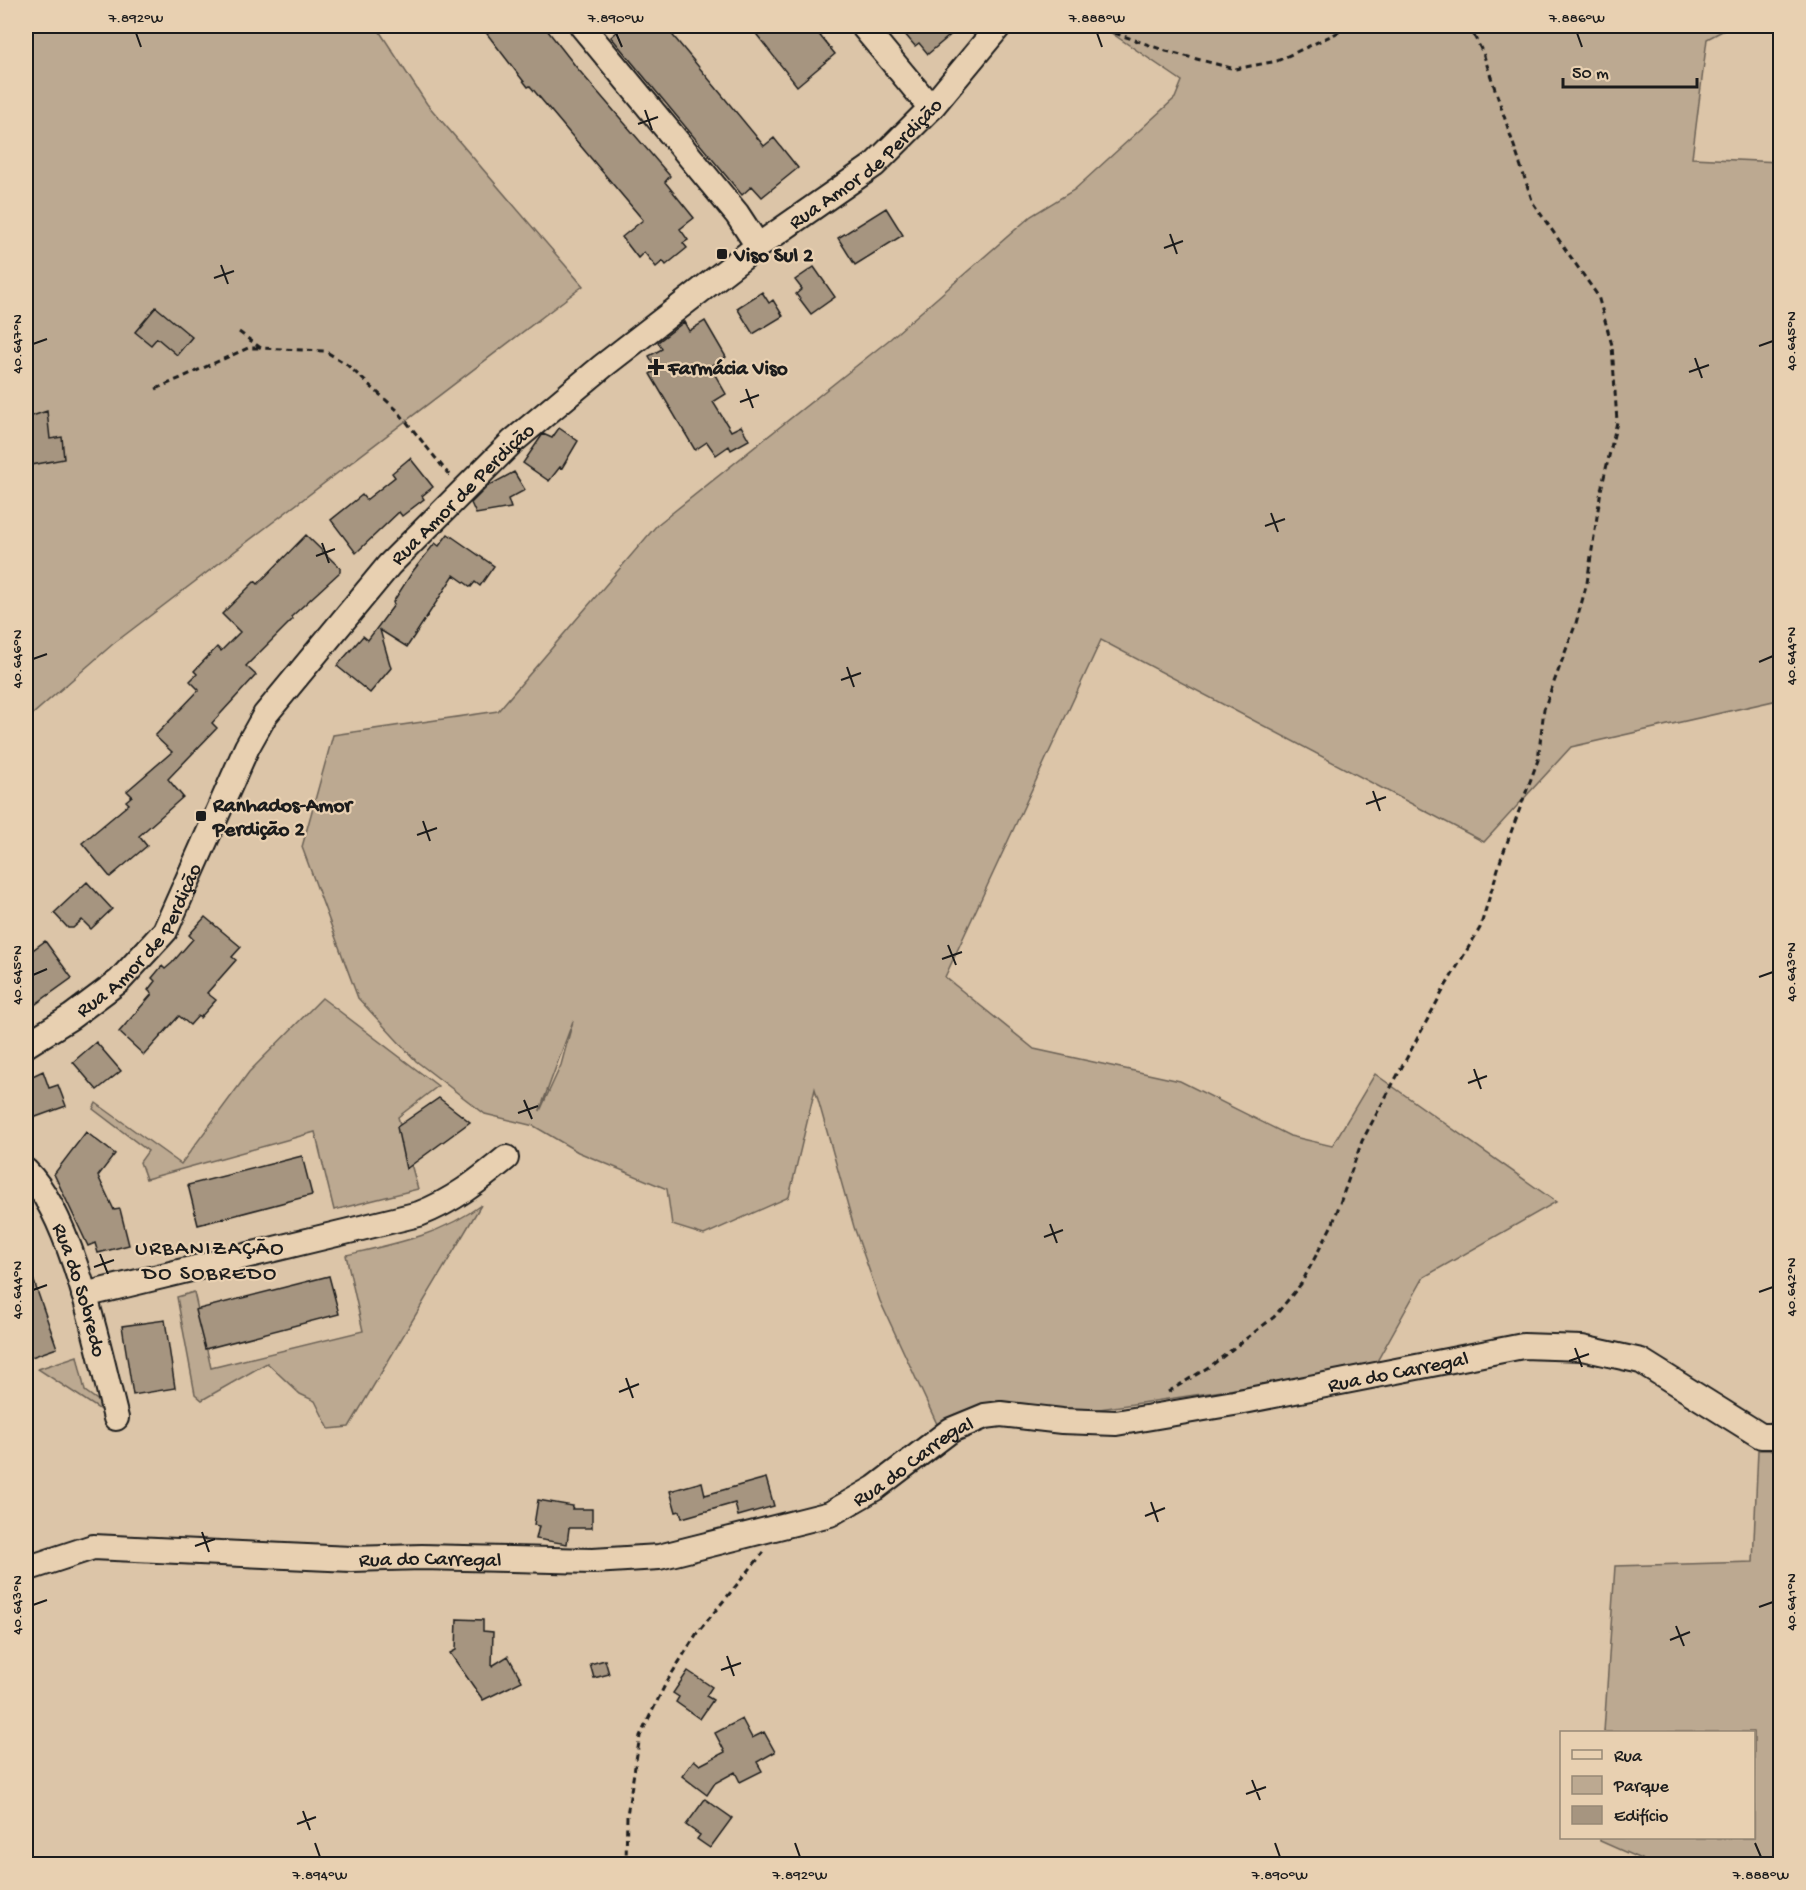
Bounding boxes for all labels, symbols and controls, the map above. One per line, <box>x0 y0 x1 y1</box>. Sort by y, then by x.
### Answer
text: 7.892°W <box>107 10 164 28</box>
text: 7.890°W <box>587 10 644 28</box>
text: 7.888°W <box>1068 10 1126 28</box>
text: 7.886°W <box>1548 10 1605 28</box>
scale bar <box>1563 51 1696 89</box>
text: 50 m <box>1572 64 1609 85</box>
street label: Rua Amor de Perdição <box>785 94 950 237</box>
place label: Viso Sul 2 <box>733 245 814 270</box>
marker: Viso Sul 2 <box>715 247 729 261</box>
text: 40.645°N <box>1783 311 1801 371</box>
text: 40.647°N <box>9 314 27 374</box>
place label: Farmácia Viso <box>667 358 788 383</box>
marker: Farmácia Viso <box>649 360 663 374</box>
street label: Rua Amor de Perdição <box>387 419 541 572</box>
text: 40.644°N <box>1783 626 1801 685</box>
text: 40.646°N <box>9 629 27 689</box>
place label: Ranhados-Amor Perdição 2 <box>212 795 354 844</box>
marker: Ranhados-Amor Perdição 2 <box>194 809 208 823</box>
street label: Rua Amor de Perdição <box>72 860 210 1025</box>
text: 40.643°N <box>1783 942 1801 1002</box>
text: 40.645°N <box>9 945 27 1005</box>
street label: Rua do Sobredo <box>45 1220 110 1360</box>
district label: URBANIZAÇÃO DO SOBREDO <box>135 1237 285 1288</box>
text: 40.642°N <box>1783 1257 1801 1316</box>
text: 40.644°N <box>9 1260 27 1319</box>
street label: Rua do Carregal <box>1326 1348 1471 1400</box>
street label: Rua do Carregal <box>849 1413 978 1514</box>
street label: Rua do Carregal <box>359 1548 502 1575</box>
text: 40.641°N <box>1783 1573 1801 1631</box>
text: 40.643°N <box>9 1575 27 1635</box>
legend <box>1560 1731 1755 1839</box>
text: Rua <box>1614 1747 1643 1768</box>
text: Parque <box>1613 1777 1670 1798</box>
text: Edifício <box>1614 1807 1668 1828</box>
text: 7.894°W <box>292 1867 348 1885</box>
text: 7.892°W <box>771 1867 828 1885</box>
text: 7.890°W <box>1251 1867 1308 1885</box>
text: 7.888°W <box>1732 1867 1790 1885</box>

